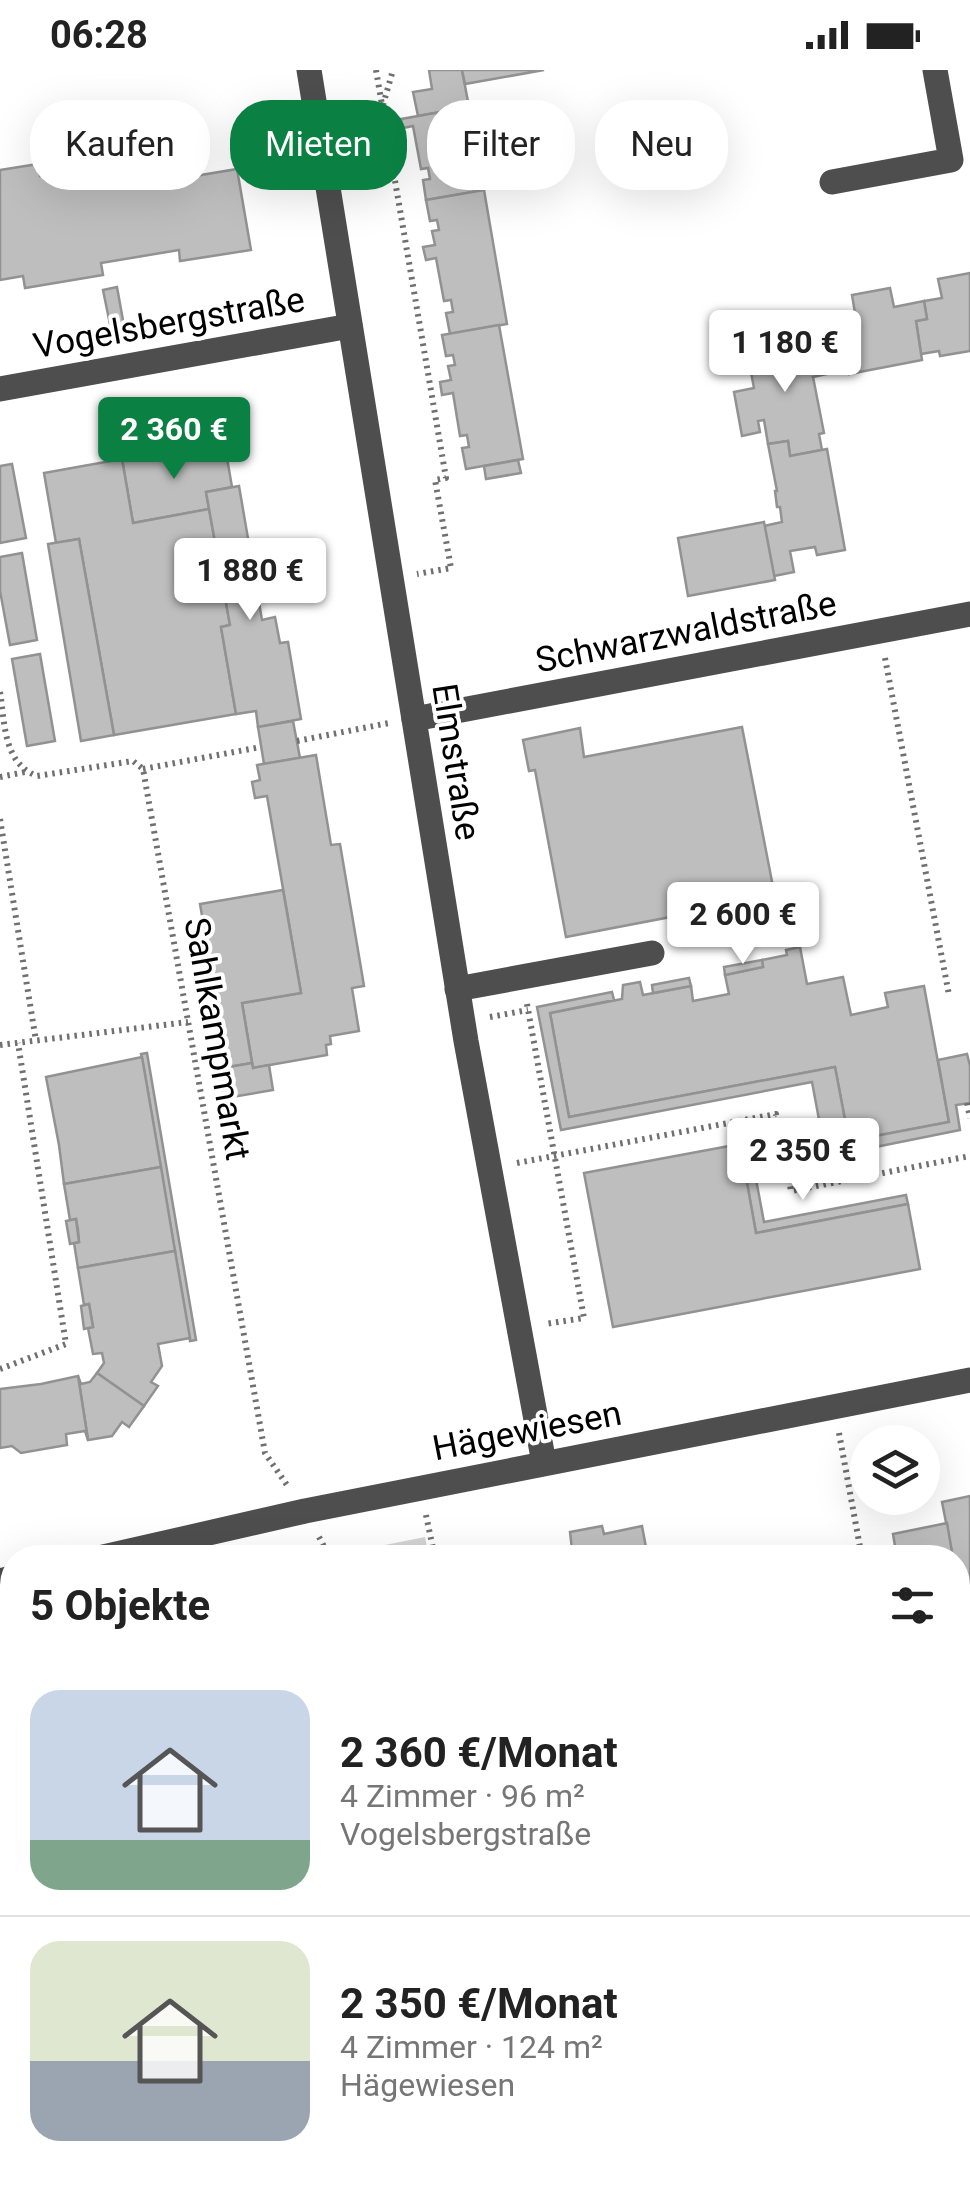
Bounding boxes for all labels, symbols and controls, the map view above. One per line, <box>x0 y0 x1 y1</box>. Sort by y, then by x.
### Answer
text: 06:28 <box>50 13 148 57</box>
chip: Kaufen <box>30 100 210 190</box>
chip: Mieten <box>230 100 407 190</box>
chip: Filter <box>427 100 575 190</box>
chip: Neu <box>595 100 728 190</box>
street label: Vogelsbergstraße <box>30 279 308 367</box>
pin: 1 180 € <box>693 310 877 395</box>
text: 1 180 € <box>731 323 839 361</box>
pin: 2 360 € <box>82 397 266 482</box>
text: 2 360 € <box>120 410 228 448</box>
pin: 1 880 € <box>158 538 342 623</box>
text: 1 880 € <box>196 551 304 589</box>
street label: Schwarzwaldstraße <box>532 583 840 681</box>
street label: Elmstraße <box>423 681 489 843</box>
pin: 2 600 € <box>651 882 835 967</box>
text: 2 600 € <box>689 895 797 933</box>
street label: Sahlkampmarkt <box>175 915 259 1163</box>
pin: 2 350 € <box>711 1118 895 1203</box>
text: 2 350 € <box>749 1131 857 1169</box>
street label: Hägewiesen <box>429 1393 625 1469</box>
map controls <box>850 1425 940 1515</box>
button: layers <box>850 1425 940 1515</box>
icon: filters <box>885 1578 940 1633</box>
text: 5 Objekte <box>30 1581 210 1630</box>
text: 2 360 €/Monat <box>340 1728 618 1777</box>
icon: home <box>110 1730 230 1850</box>
text: 4 Zimmer · 96 m² <box>340 1777 585 1815</box>
text: Vogelsbergstraße <box>340 1815 591 1853</box>
text: 2 350 €/Monat <box>340 1979 618 2028</box>
icon: home <box>110 1981 230 2101</box>
text: 4 Zimmer · 124 m² <box>340 2028 603 2066</box>
text: Hägewiesen <box>340 2066 515 2104</box>

